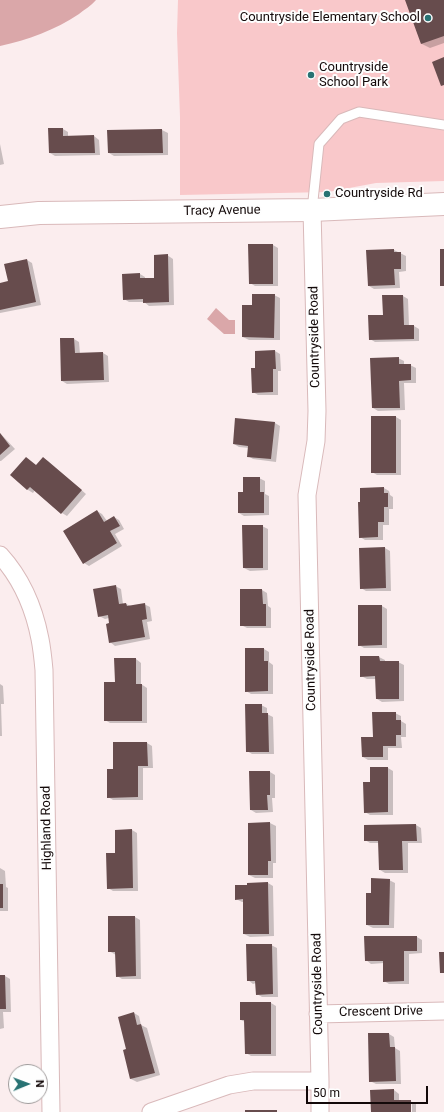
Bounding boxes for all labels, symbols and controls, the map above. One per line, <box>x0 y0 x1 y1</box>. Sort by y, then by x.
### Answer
place label: Countryside Elementary School <box>240 10 420 26</box>
marker: Countryside Elementary School <box>423 13 433 23</box>
place label: Countryside School Park <box>319 60 388 91</box>
marker: Countryside School Park <box>306 70 316 80</box>
place label: Countryside Rd <box>335 186 423 202</box>
marker: Countryside Rd <box>322 189 332 199</box>
street label: Tracy Avenue <box>183 203 261 219</box>
street label: Countryside Road <box>306 286 324 388</box>
street label: Countryside Road <box>302 609 320 711</box>
street label: Highland Road <box>38 786 56 870</box>
street label: Countryside Road <box>309 933 327 1035</box>
street label: Crescent Drive <box>339 1003 423 1021</box>
north arrow <box>8 1064 48 1104</box>
scale bar <box>308 1078 430 1104</box>
text: N <box>33 1080 46 1088</box>
text: 50 m <box>313 1086 340 1100</box>

